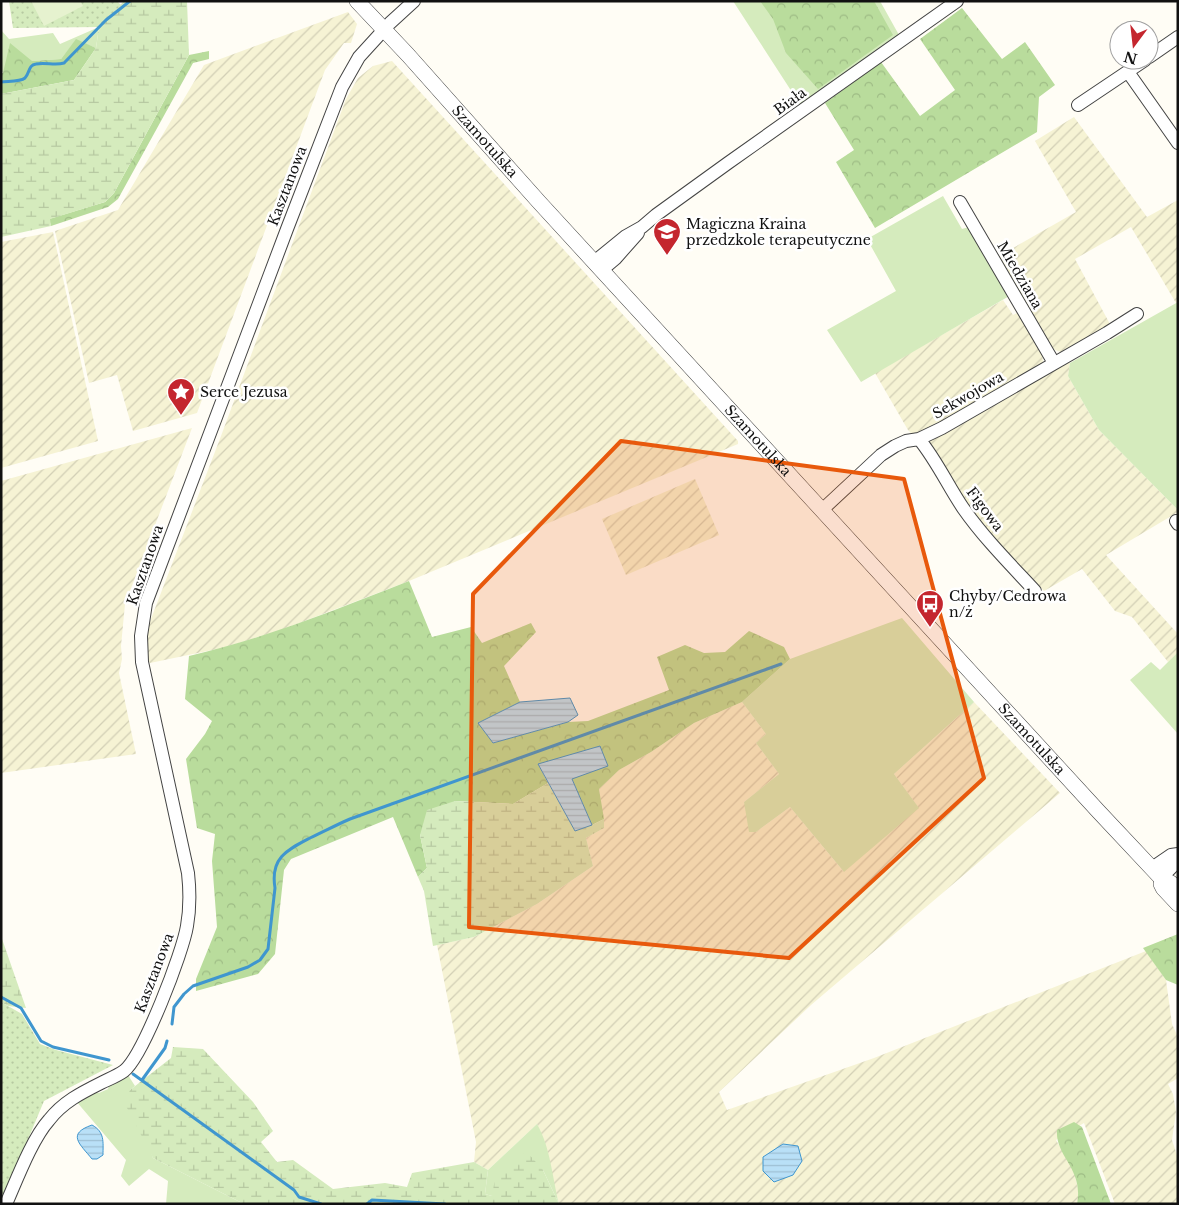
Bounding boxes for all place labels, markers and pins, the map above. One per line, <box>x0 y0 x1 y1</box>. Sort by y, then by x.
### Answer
place label: Magiczna Kraina przedzkole terapeutyczne <box>686 215 871 249</box>
school or university icon: Magiczna Kraina przedzkole terapeutyczne <box>652 217 682 256</box>
place icon: Serce Jezusa <box>166 377 196 416</box>
place label: Serce Jezusa <box>200 383 288 401</box>
place label: Chyby/Cedrowa n/ż <box>949 587 1066 621</box>
bus stop icon: Chyby/Cedrowa n/ż <box>915 589 945 628</box>

